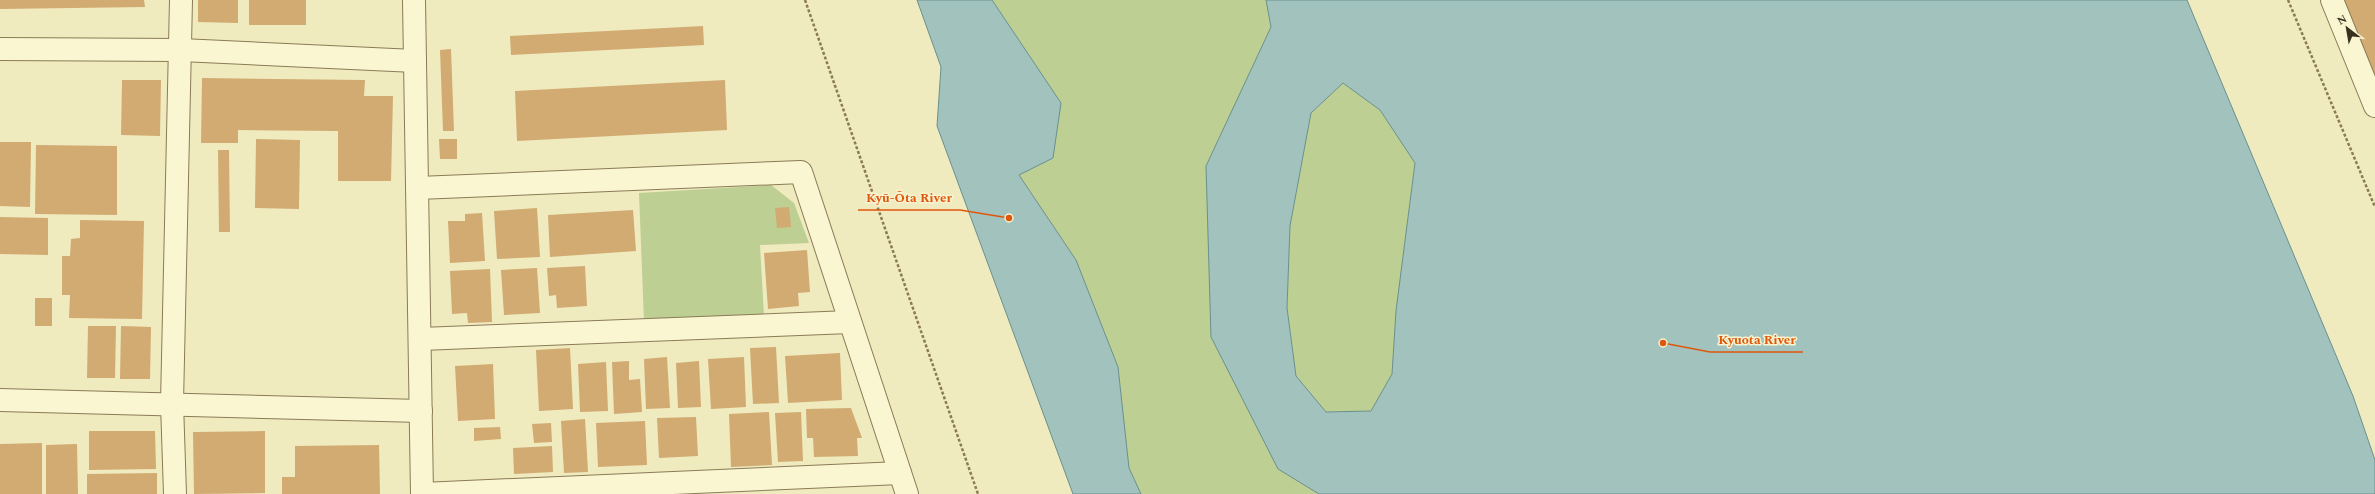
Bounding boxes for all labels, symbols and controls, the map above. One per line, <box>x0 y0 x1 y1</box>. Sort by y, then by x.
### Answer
north arrow <box>2327 8 2367 48</box>
text: N <box>2334 10 2350 29</box>
callout: Kyū-Ōta River <box>858 185 960 210</box>
text: Kyū-Ōta River <box>866 188 952 208</box>
callout: Kyuota River <box>1710 327 1803 352</box>
text: Kyuota River <box>1718 330 1796 350</box>

